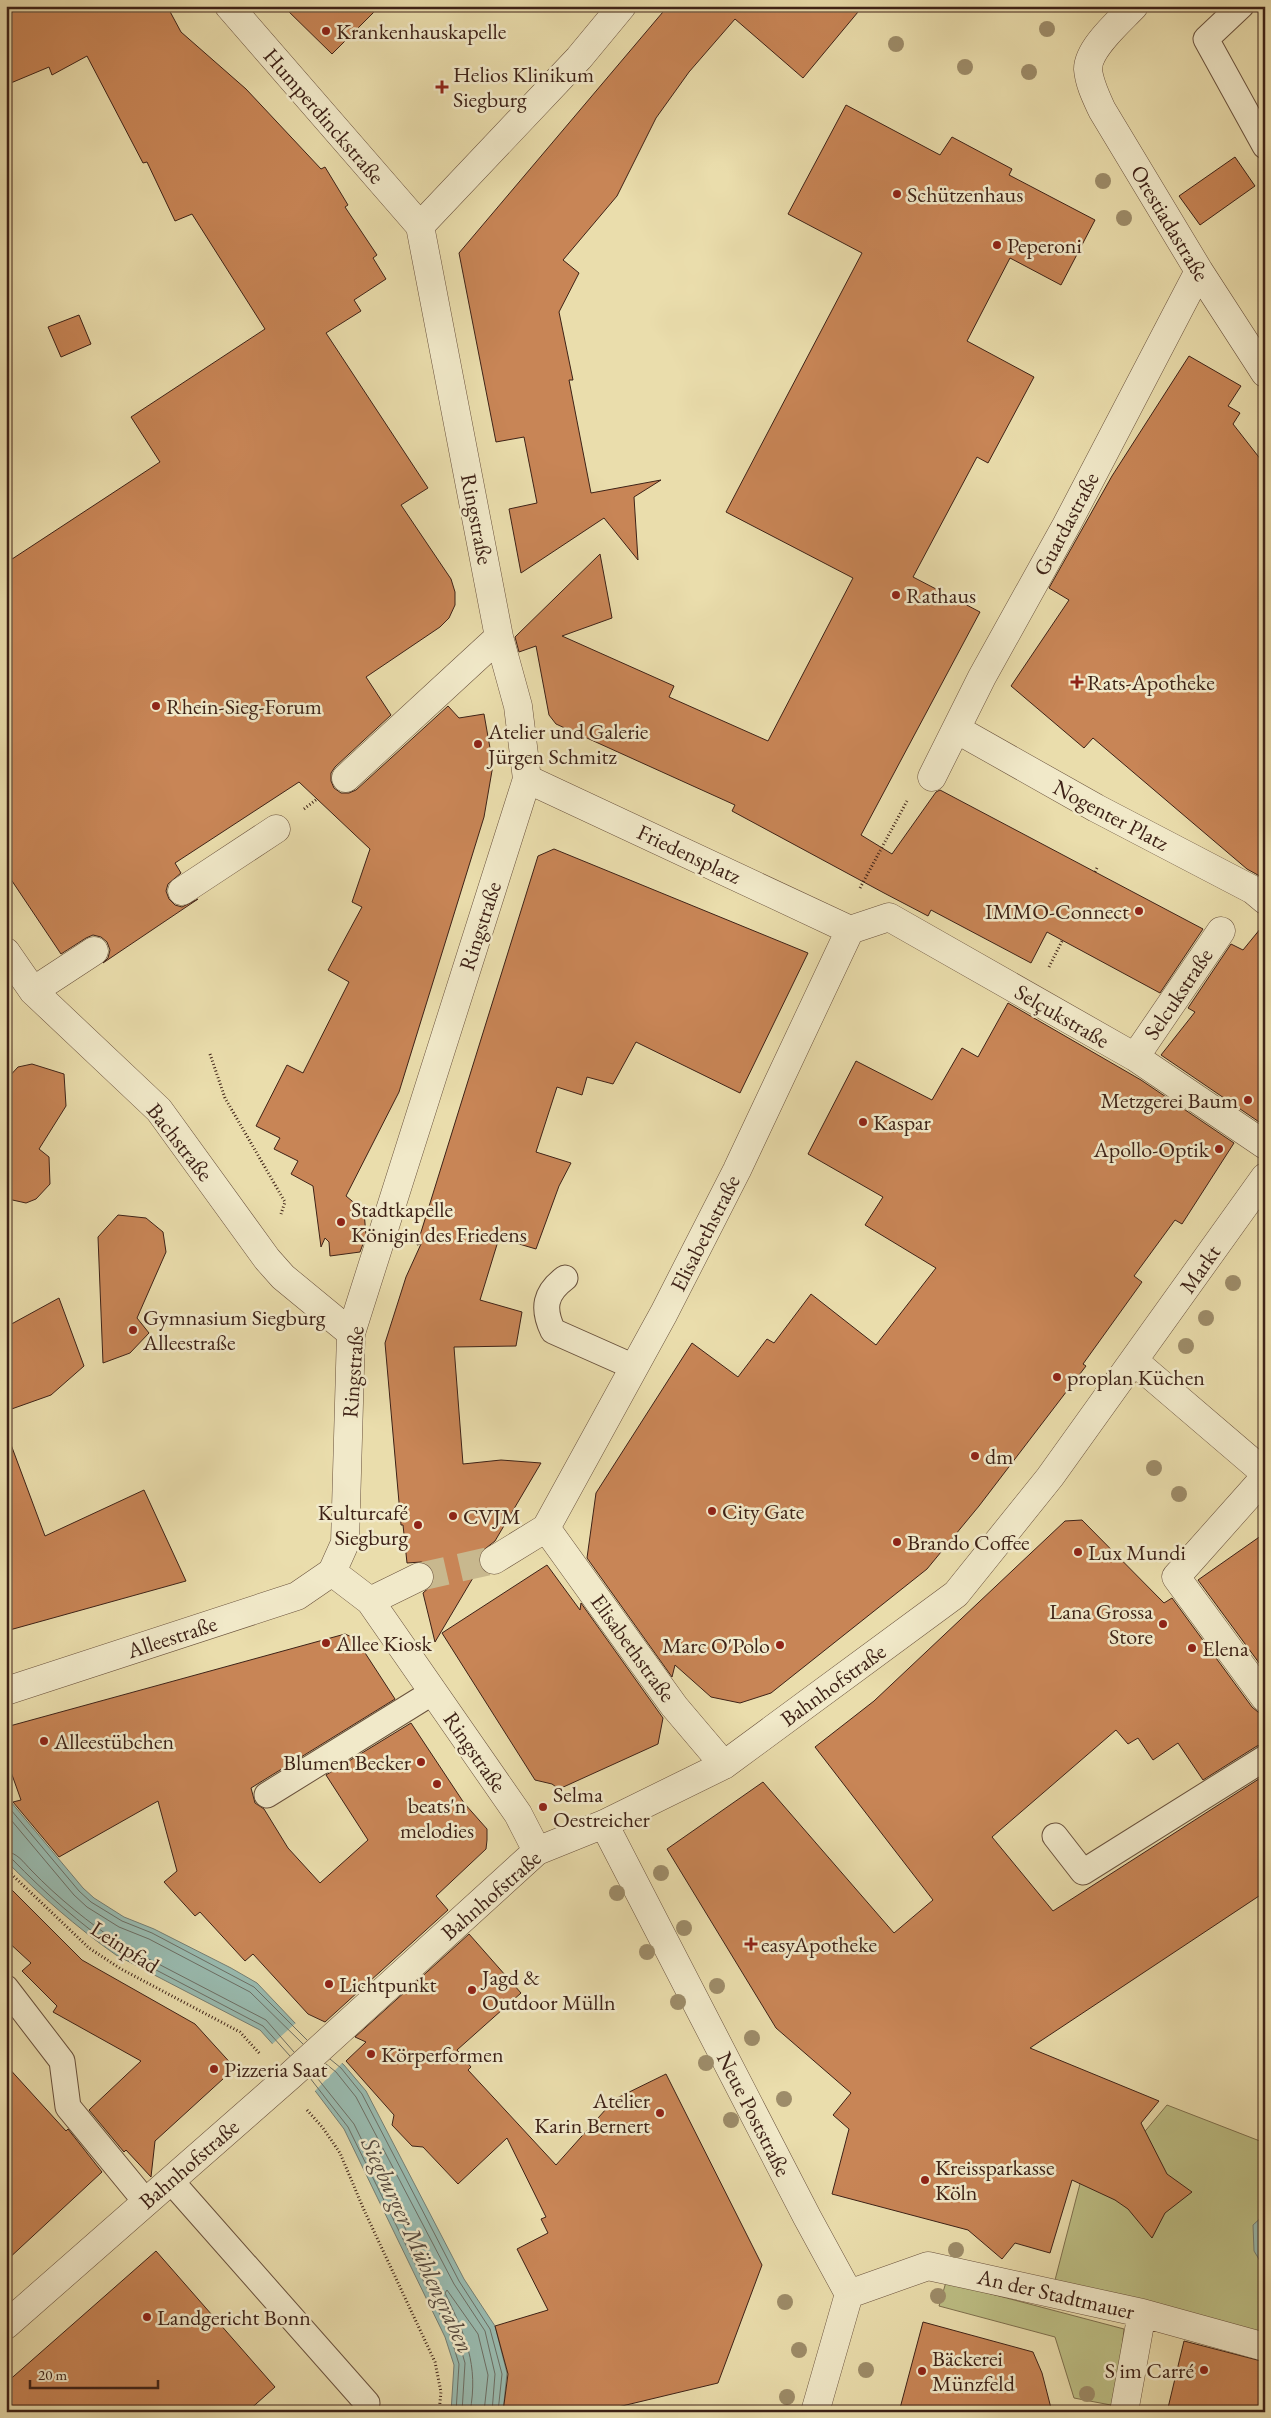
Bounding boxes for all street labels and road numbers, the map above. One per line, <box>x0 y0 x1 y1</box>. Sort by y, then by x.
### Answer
street label: Humperdinckstraße <box>257 42 391 190</box>
street label: Orestiadastraße <box>1124 160 1216 287</box>
street label: Guardastraße <box>1027 467 1106 581</box>
street label: Ringstraße <box>454 471 500 567</box>
street label: Nogenter Platz <box>1048 772 1174 858</box>
street label: Friedensplatz <box>633 817 746 891</box>
street label: Ringstraße <box>452 877 508 974</box>
street label: Selcukstraße <box>1137 942 1220 1046</box>
street label: Selçukstraße <box>1009 977 1115 1055</box>
street label: Bachstraße <box>140 1097 220 1187</box>
street label: Elisabethstraße <box>663 1170 747 1296</box>
street label: Markt <box>1173 1239 1227 1299</box>
street label: Ringstraße <box>335 1325 371 1419</box>
street label: Elisabethstraße <box>584 1588 682 1708</box>
street label: Alleestraße <box>123 1609 221 1665</box>
street label: Bahnhofstraße <box>774 1637 892 1733</box>
street label: Ringstraße <box>437 1706 514 1798</box>
street label: Bahnhofstraße <box>435 1843 547 1947</box>
street label: Leinpfad <box>85 1914 166 1980</box>
street label: Neue Poststraße <box>710 2047 798 2182</box>
street label: Bahnhofstraße <box>133 2112 245 2216</box>
street label: An der Stadtmauer <box>974 2262 1138 2326</box>

